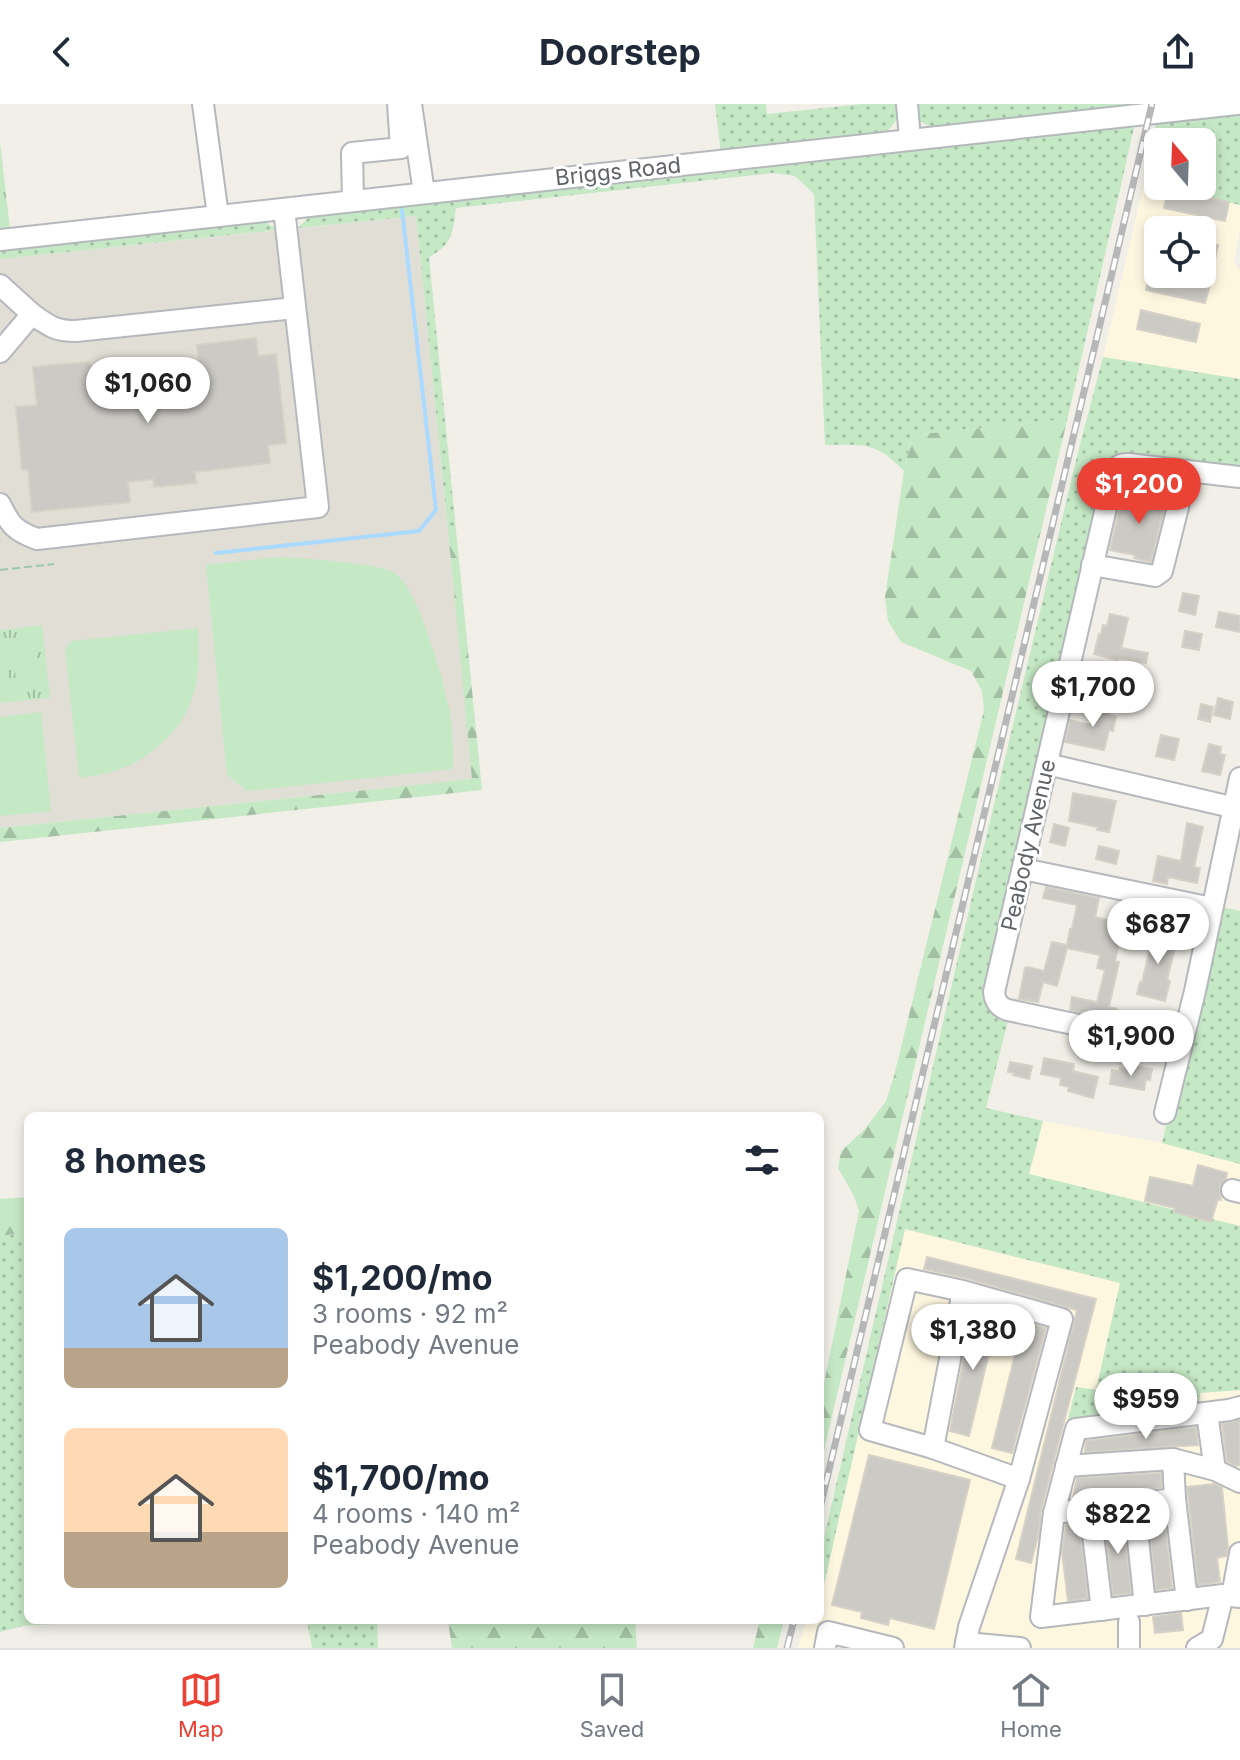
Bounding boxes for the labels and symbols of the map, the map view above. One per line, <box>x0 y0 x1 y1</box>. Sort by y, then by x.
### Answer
north arrow <box>1144 128 1216 200</box>
street label: Briggs Road <box>554 151 682 191</box>
pin: $1,060 <box>83 357 213 425</box>
pin: $1,200 <box>1074 458 1204 526</box>
pin: $1,700 <box>1028 661 1158 729</box>
street label: Peabody Avenue <box>996 757 1060 933</box>
pin: $687 <box>1111 898 1205 966</box>
pin: $1,900 <box>1066 1010 1196 1078</box>
pin: $1,380 <box>908 1304 1038 1372</box>
pin: $959 <box>1099 1373 1193 1441</box>
pin: $822 <box>1071 1488 1165 1556</box>

